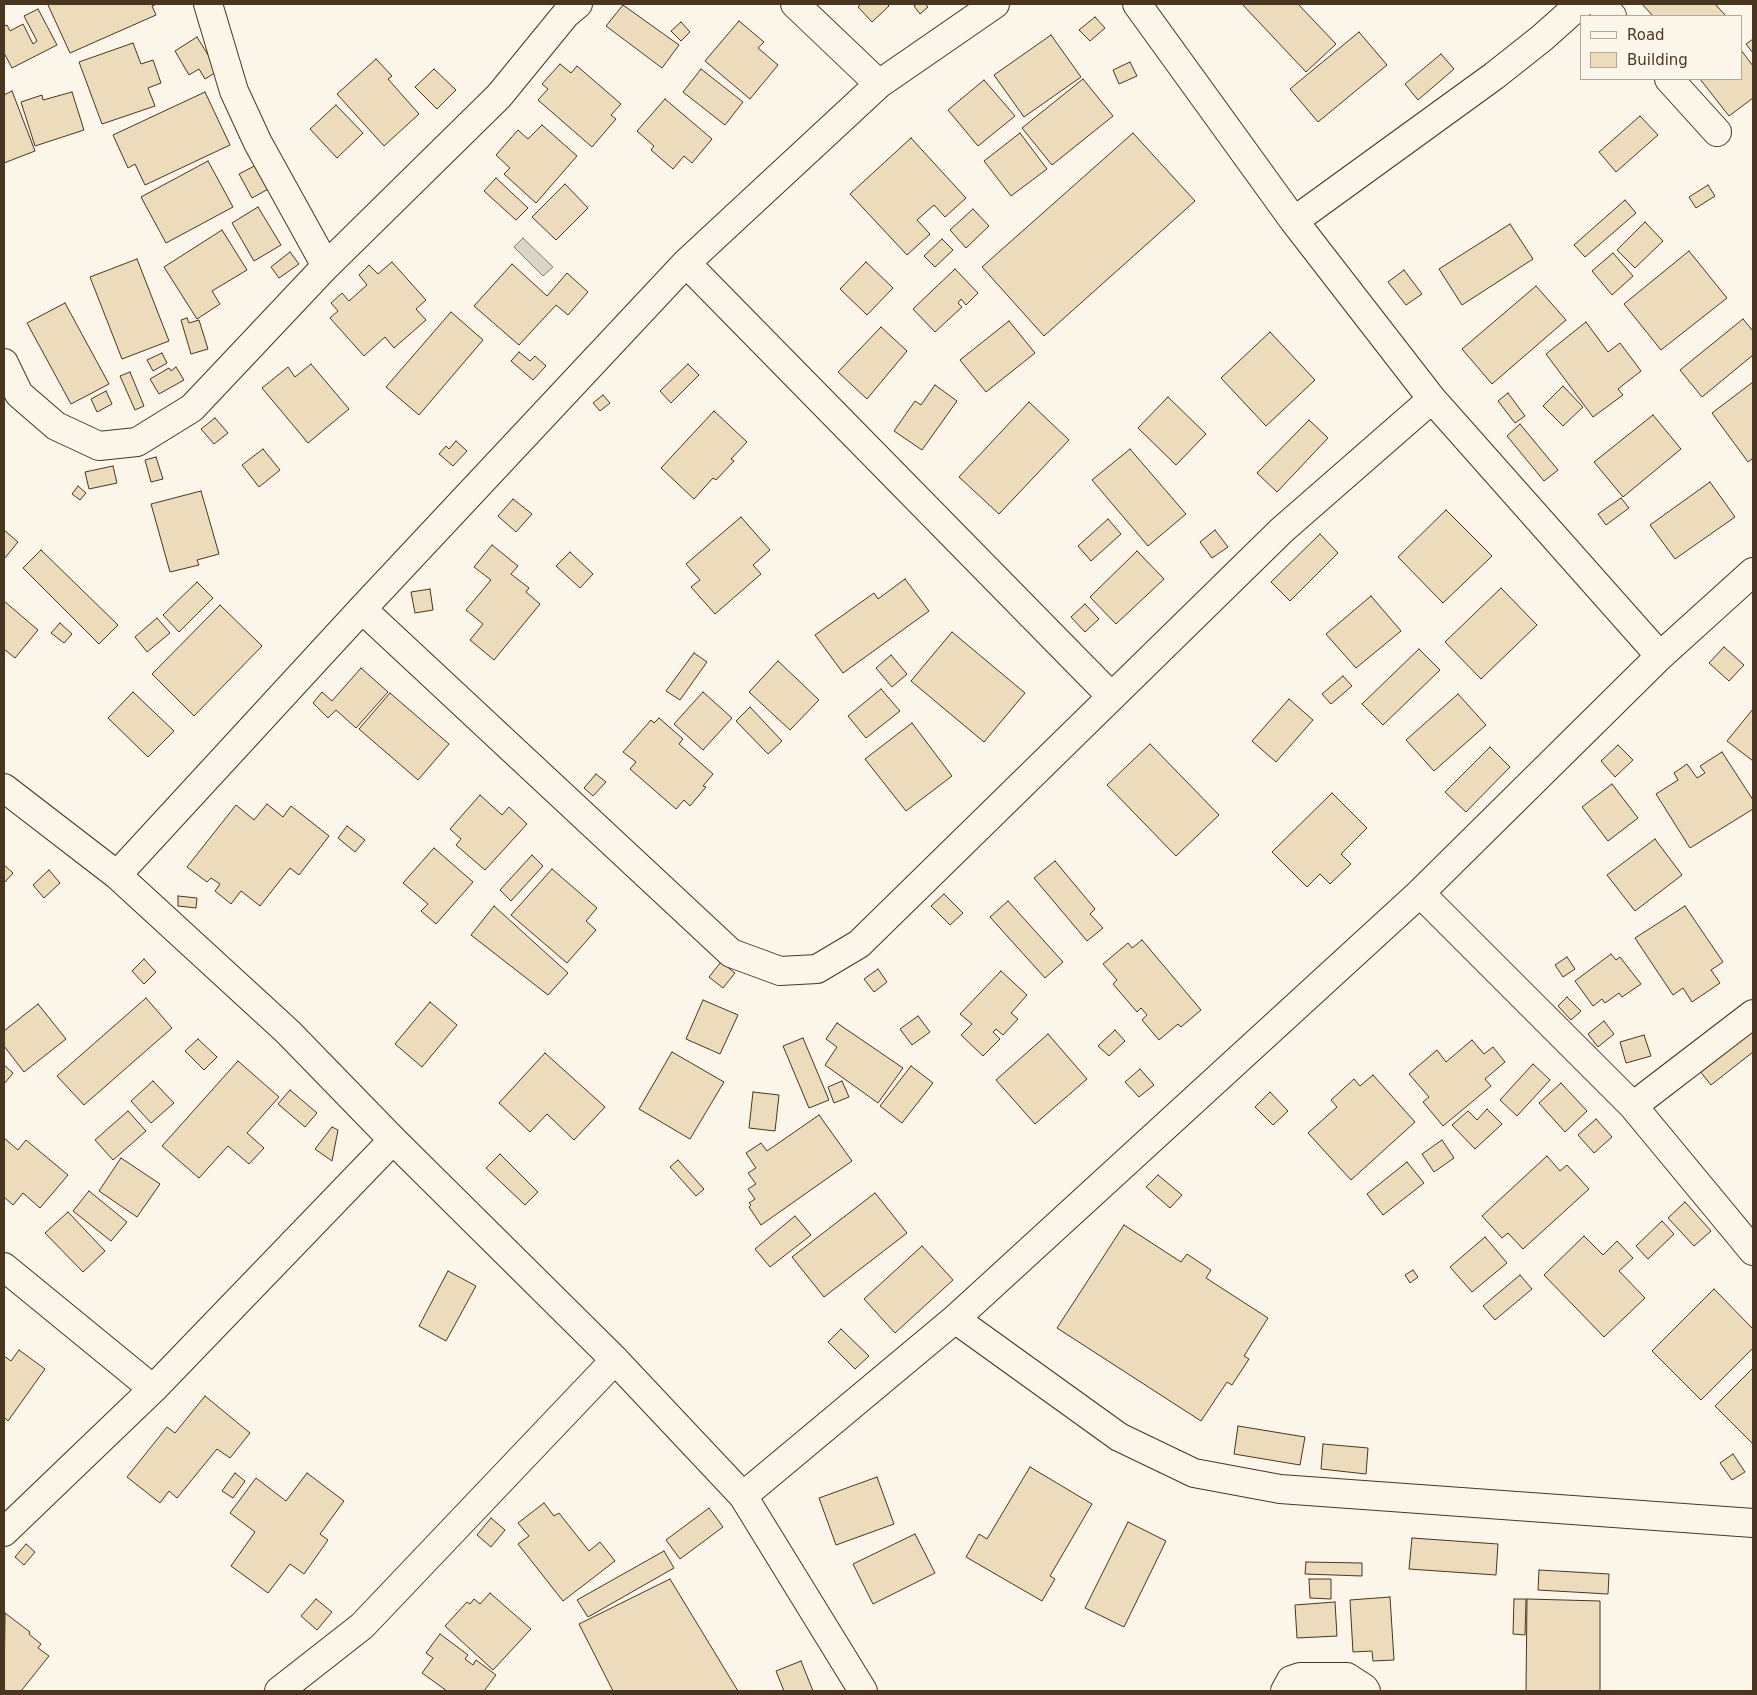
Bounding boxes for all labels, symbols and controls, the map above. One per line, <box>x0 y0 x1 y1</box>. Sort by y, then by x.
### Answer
legend <box>1580 15 1742 80</box>
text: Road <box>1627 26 1665 44</box>
text: Building <box>1627 51 1688 69</box>

